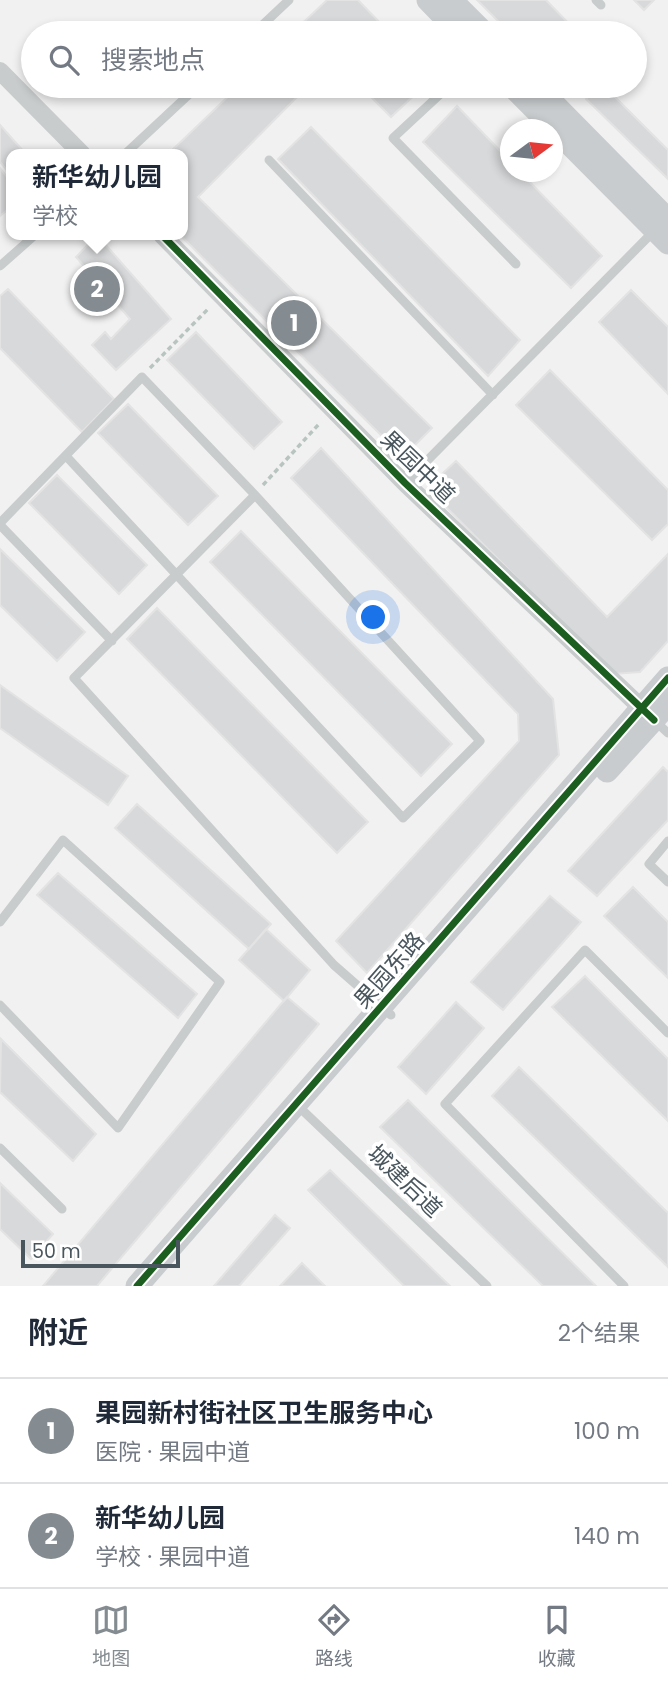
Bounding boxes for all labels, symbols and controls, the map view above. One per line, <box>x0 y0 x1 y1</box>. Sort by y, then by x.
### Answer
search box <box>21 21 647 98</box>
icon: search <box>45 41 83 79</box>
text: 搜索地点 <box>101 42 205 78</box>
north arrow <box>500 119 563 182</box>
popup <box>6 149 188 240</box>
text: 新华幼儿园 <box>32 159 162 195</box>
text: 学校 <box>32 200 78 232</box>
pin: 2 <box>74 263 120 315</box>
pin: 1 <box>271 297 317 349</box>
street label: 果园中道 <box>374 424 462 510</box>
your location <box>356 600 390 634</box>
street label: 果园东路 <box>347 925 431 1015</box>
street label: 城建后道 <box>361 1138 449 1224</box>
scale bar <box>21 1237 180 1269</box>
text: 50 m <box>32 1238 81 1265</box>
text: 附近 <box>28 1311 88 1354</box>
text: 2个结果 <box>558 1317 640 1349</box>
text: 果园新村街社区卫生服务中心 <box>95 1395 433 1431</box>
text: 1 <box>47 1415 55 1447</box>
text: 100 m <box>574 1415 640 1447</box>
text: 医院 · 果园中道 <box>95 1436 250 1468</box>
text: 新华幼儿园 <box>95 1500 225 1536</box>
text: 2 <box>44 1520 58 1552</box>
text: 140 m <box>574 1520 640 1552</box>
text: 学校 · 果园中道 <box>95 1541 250 1573</box>
tab: 地图 <box>92 1601 130 1673</box>
tab: 路线 <box>315 1601 353 1673</box>
tab: 收藏 <box>538 1601 576 1673</box>

